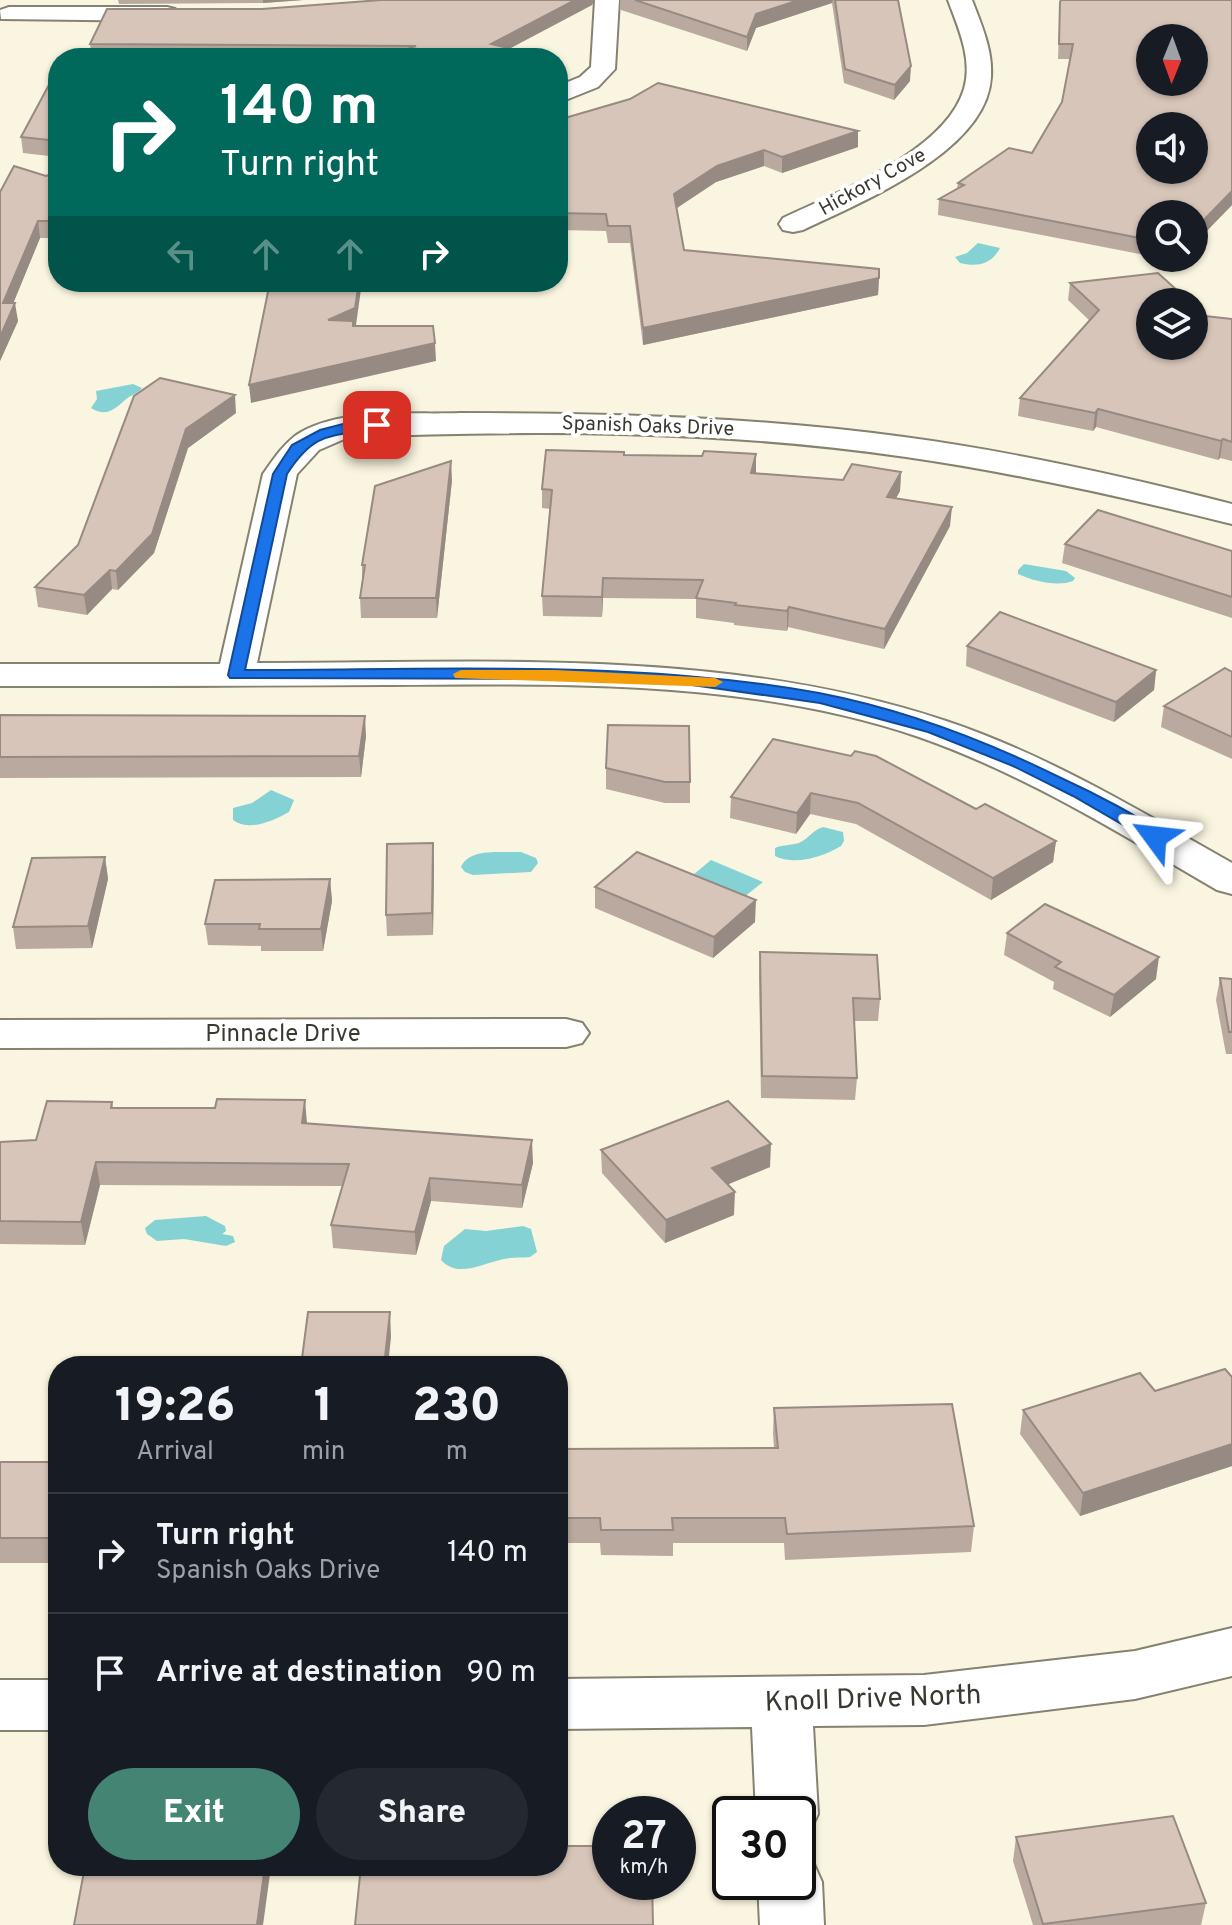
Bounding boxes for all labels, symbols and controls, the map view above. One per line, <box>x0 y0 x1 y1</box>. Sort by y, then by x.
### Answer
north arrow <box>1136 24 1208 96</box>
map controls <box>1136 24 1208 360</box>
text: 140 m <box>220 74 378 144</box>
icon: right <box>88 80 192 184</box>
button: sound <box>1136 112 1208 184</box>
text: Turn right <box>220 143 379 189</box>
street label: Hickory Cove <box>815 143 931 223</box>
button: search <box>1136 200 1208 272</box>
icon: left <box>160 232 204 276</box>
icon: ahead <box>244 232 288 276</box>
icon: ahead <box>328 232 372 276</box>
icon: right <box>412 232 456 276</box>
button: layers <box>1136 288 1208 360</box>
pin <box>343 391 411 459</box>
icon: arrive <box>355 403 399 447</box>
street label: Spanish Oaks Drive <box>561 411 735 443</box>
position arrow <box>1113 795 1197 879</box>
street label: Pinnacle Drive <box>205 1020 361 1050</box>
text: 19:26 <box>115 1378 235 1438</box>
text: 1 <box>314 1378 333 1438</box>
text: 230 <box>412 1378 501 1438</box>
text: Arrival <box>136 1436 214 1469</box>
text: min <box>302 1436 345 1469</box>
text: m <box>446 1436 468 1469</box>
text: Turn right <box>156 1518 294 1555</box>
icon: right <box>88 1531 132 1575</box>
text: 140 m <box>447 1535 528 1572</box>
text: Spanish Oaks Drive <box>156 1555 380 1588</box>
icon: arrive <box>88 1651 132 1695</box>
text: Arrive at destination <box>156 1655 442 1692</box>
text: 90 m <box>466 1655 536 1692</box>
street label: Knoll Drive North <box>764 1678 982 1722</box>
button: Exit <box>88 1768 300 1860</box>
button: Share <box>316 1768 528 1860</box>
speed limit sign: 30 <box>712 1796 816 1900</box>
text: 27 <box>621 1813 667 1863</box>
text: km/h <box>620 1855 668 1881</box>

